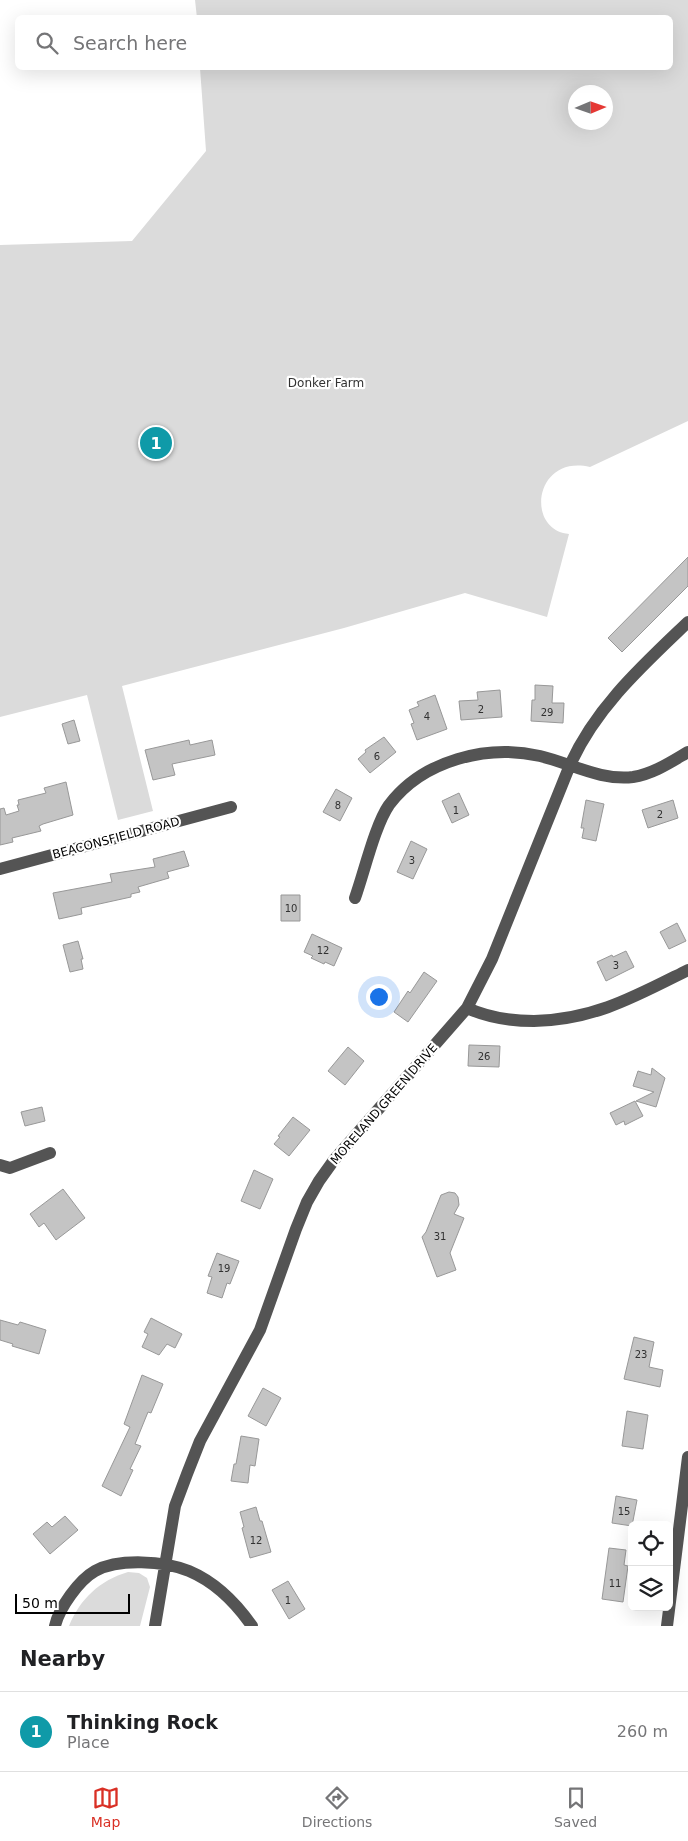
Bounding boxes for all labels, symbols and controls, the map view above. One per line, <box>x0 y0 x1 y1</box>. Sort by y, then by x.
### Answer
search box <box>15 15 673 70</box>
icon: search <box>33 29 61 57</box>
text: Search here <box>73 32 187 54</box>
north arrow <box>568 85 613 130</box>
park label: Donker Farm <box>288 376 364 390</box>
pin: 1 <box>140 424 172 462</box>
house number: 2 <box>478 704 484 715</box>
house number: 29 <box>541 707 553 718</box>
house number: 4 <box>424 711 430 722</box>
house number: 6 <box>374 751 380 762</box>
house number: 8 <box>335 800 341 811</box>
house number: 1 <box>453 805 459 816</box>
house number: 2 <box>657 809 663 820</box>
street label: BEACONSFIELD ROAD <box>51 814 181 862</box>
house number: 3 <box>409 855 415 866</box>
house number: 10 <box>285 903 297 914</box>
house number: 12 <box>317 945 329 956</box>
house number: 3 <box>613 960 619 971</box>
your location <box>366 984 392 1010</box>
street label: MORELAND GREEN DRIVE <box>328 1041 440 1167</box>
house number: 26 <box>478 1051 490 1062</box>
house number: 31 <box>434 1231 446 1242</box>
house number: 19 <box>218 1263 230 1274</box>
house number: 23 <box>635 1349 647 1360</box>
house number: 15 <box>618 1506 630 1517</box>
map controls <box>628 1521 673 1611</box>
button: locate <box>628 1521 673 1566</box>
house number: 12 <box>250 1535 262 1546</box>
button: layers <box>628 1566 673 1611</box>
house number: 11 <box>609 1578 621 1589</box>
scale bar <box>15 1591 130 1614</box>
text: 50 m <box>22 1595 58 1611</box>
house number: 1 <box>285 1595 291 1606</box>
text: Nearby <box>20 1647 105 1671</box>
text: Thinking Rock <box>67 1711 218 1733</box>
text: 1 <box>30 1722 42 1741</box>
text: 260 m <box>617 1722 668 1741</box>
text: Place <box>67 1733 110 1752</box>
tab: Map <box>91 1784 120 1830</box>
tab: Directions <box>302 1784 372 1830</box>
tab: Saved <box>554 1784 597 1830</box>

